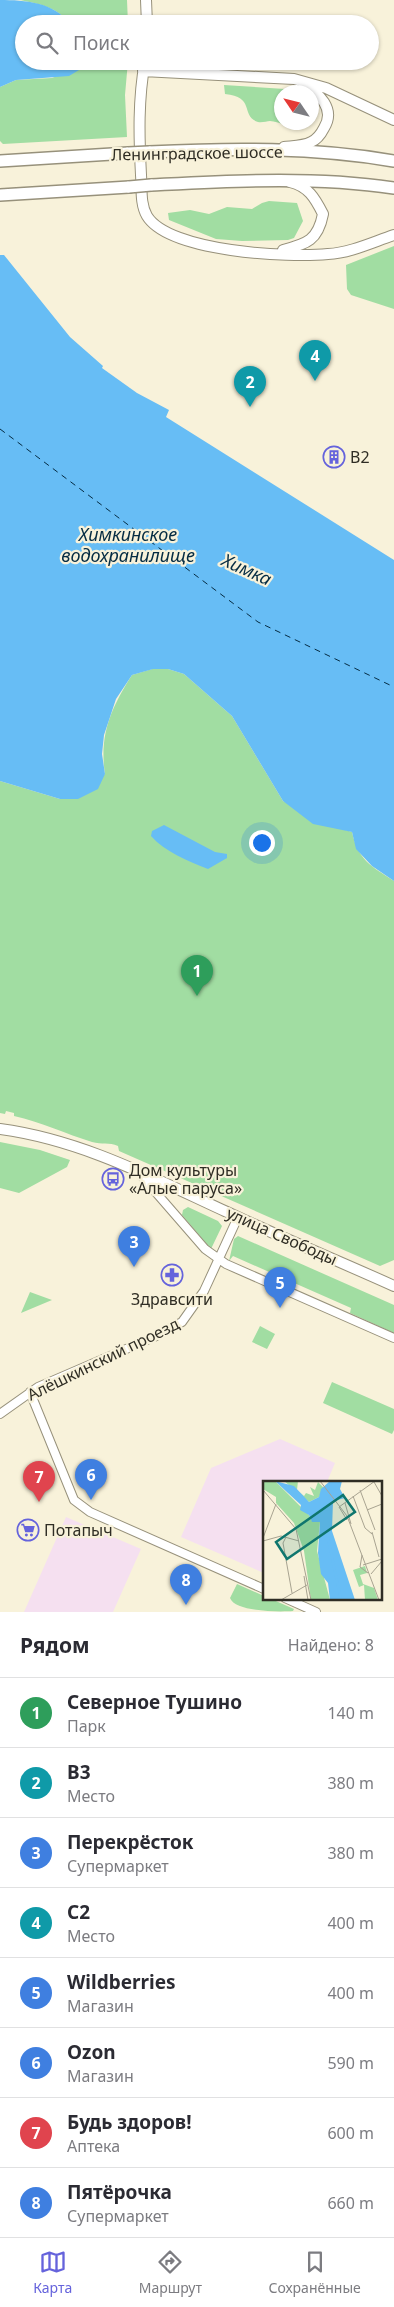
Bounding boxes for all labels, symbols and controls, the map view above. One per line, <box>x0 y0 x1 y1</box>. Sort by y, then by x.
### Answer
search box <box>15 15 379 70</box>
icon: search <box>33 29 61 57</box>
text: Поиск <box>73 30 129 56</box>
north arrow <box>274 85 319 130</box>
street label: Ленинградское шоссе <box>111 141 283 165</box>
pin: 4 <box>299 340 331 381</box>
pin: 2 <box>234 366 266 407</box>
building icon: B2 <box>322 445 346 469</box>
place label: B2 <box>350 446 370 468</box>
water label: Химкинское водохранилище <box>61 522 195 567</box>
water label: Химка <box>217 547 276 591</box>
your location <box>249 830 275 856</box>
pin: 1 <box>181 955 213 996</box>
place label: Дом культуры «Алые паруса» <box>129 1159 242 1199</box>
bus stop icon: Дом культуры «Алые паруса» <box>101 1167 125 1191</box>
street label: улица Свободы <box>223 1202 341 1270</box>
pin: 3 <box>118 1226 150 1267</box>
pharmacy icon: Здравсити <box>160 1263 184 1287</box>
pin: 5 <box>264 1267 296 1308</box>
place label: Здравсити <box>131 1288 213 1310</box>
street label: Алёшкинский проезд <box>23 1312 183 1405</box>
pin: 6 <box>75 1459 107 1500</box>
pin: 7 <box>23 1461 55 1502</box>
inset map <box>263 1481 382 1600</box>
supermarket icon: Потапыч <box>16 1518 40 1542</box>
place label: Потапыч <box>44 1519 113 1541</box>
pin: 8 <box>170 1564 202 1605</box>
text: Рядом <box>20 1631 90 1659</box>
text: Найдено: 8 <box>288 1634 374 1656</box>
text: Северное Тушино <box>67 1689 242 1715</box>
text: 1 <box>31 1702 41 1724</box>
text: 140 m <box>327 1702 374 1724</box>
text: Парк <box>67 1715 106 1737</box>
text: B3 <box>67 1759 91 1785</box>
text: 2 <box>31 1772 41 1794</box>
text: 380 m <box>327 1772 374 1794</box>
text: Место <box>67 1785 115 1807</box>
text: Перекрёсток <box>67 1829 193 1855</box>
text: 3 <box>31 1842 41 1864</box>
text: 380 m <box>327 1842 374 1864</box>
text: Супермаркет <box>67 1855 169 1877</box>
text: C2 <box>67 1899 90 1925</box>
text: 4 <box>31 1912 41 1934</box>
text: 400 m <box>327 1912 374 1934</box>
text: Место <box>67 1925 115 1947</box>
text: Wildberries <box>67 1969 176 1995</box>
text: 5 <box>31 1982 41 2004</box>
text: 400 m <box>327 1982 374 2004</box>
text: Магазин <box>67 1995 134 2017</box>
text: Ozon <box>67 2039 116 2065</box>
text: 6 <box>31 2052 41 2074</box>
text: 590 m <box>327 2052 374 2074</box>
text: Магазин <box>67 2065 134 2087</box>
text: Будь здоров! <box>67 2109 192 2135</box>
text: 7 <box>31 2122 41 2144</box>
text: 600 m <box>327 2122 374 2144</box>
text: Аптека <box>67 2135 120 2157</box>
text: Пятёрочка <box>67 2179 172 2205</box>
text: 8 <box>31 2192 41 2214</box>
text: 660 m <box>327 2192 374 2214</box>
text: Супермаркет <box>67 2205 169 2227</box>
tab: Карта <box>33 2248 72 2297</box>
tab: Маршрут <box>139 2248 202 2297</box>
tab: Сохранённые <box>268 2248 361 2297</box>

